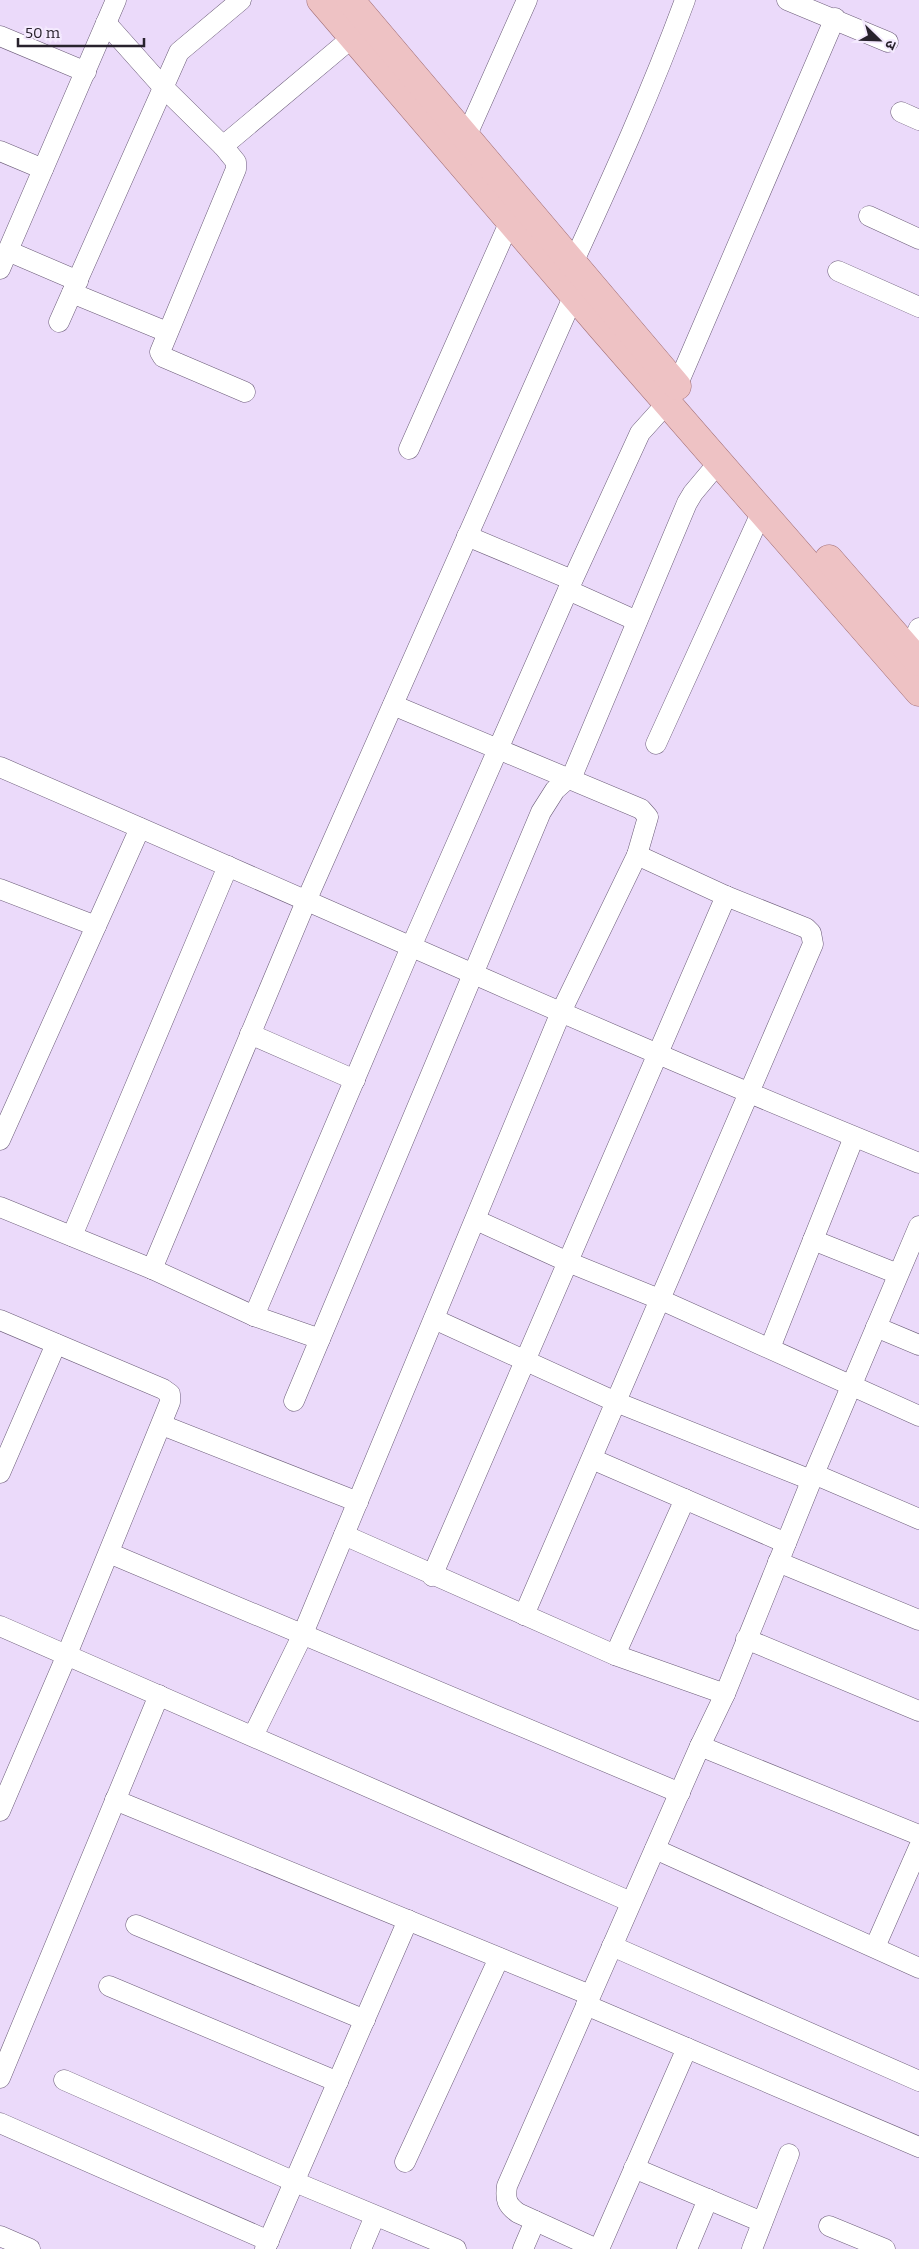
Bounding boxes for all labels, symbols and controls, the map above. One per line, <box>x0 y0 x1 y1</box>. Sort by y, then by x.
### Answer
scale bar <box>18 15 144 47</box>
north arrow <box>854 15 904 65</box>
text: 50 m <box>25 24 61 42</box>
text: उ <box>881 38 900 53</box>

